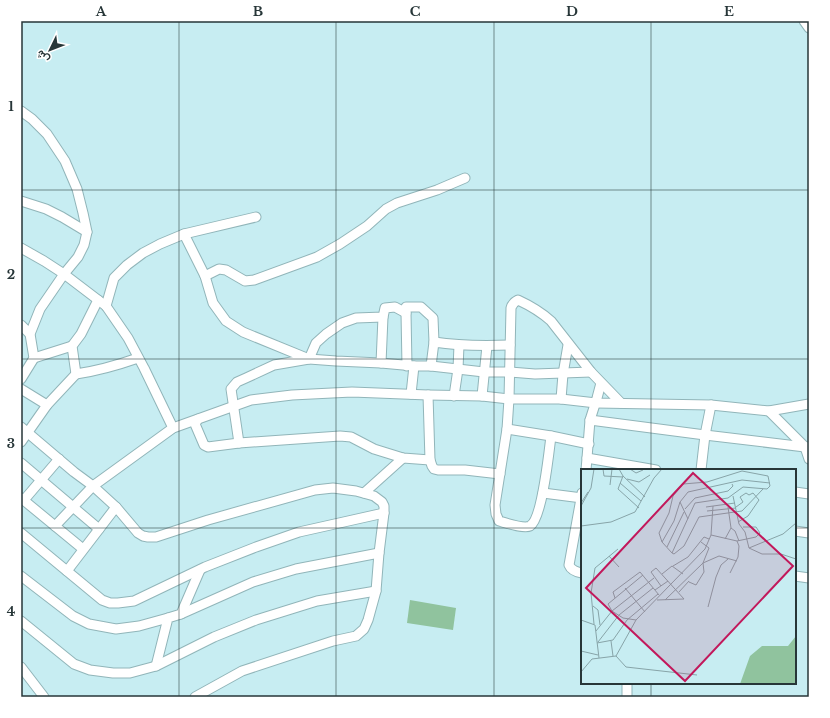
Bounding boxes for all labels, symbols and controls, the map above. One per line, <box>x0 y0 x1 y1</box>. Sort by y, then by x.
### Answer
text: A <box>95 3 107 20</box>
text: B <box>253 3 263 20</box>
text: C <box>410 3 421 20</box>
text: D <box>566 3 578 20</box>
text: E <box>724 3 734 20</box>
north arrow <box>30 30 70 70</box>
text: ش <box>33 47 52 66</box>
text: 1 <box>8 98 14 115</box>
text: 2 <box>7 266 15 283</box>
text: 3 <box>7 435 15 452</box>
inset map <box>581 469 796 684</box>
text: 4 <box>7 603 16 620</box>

